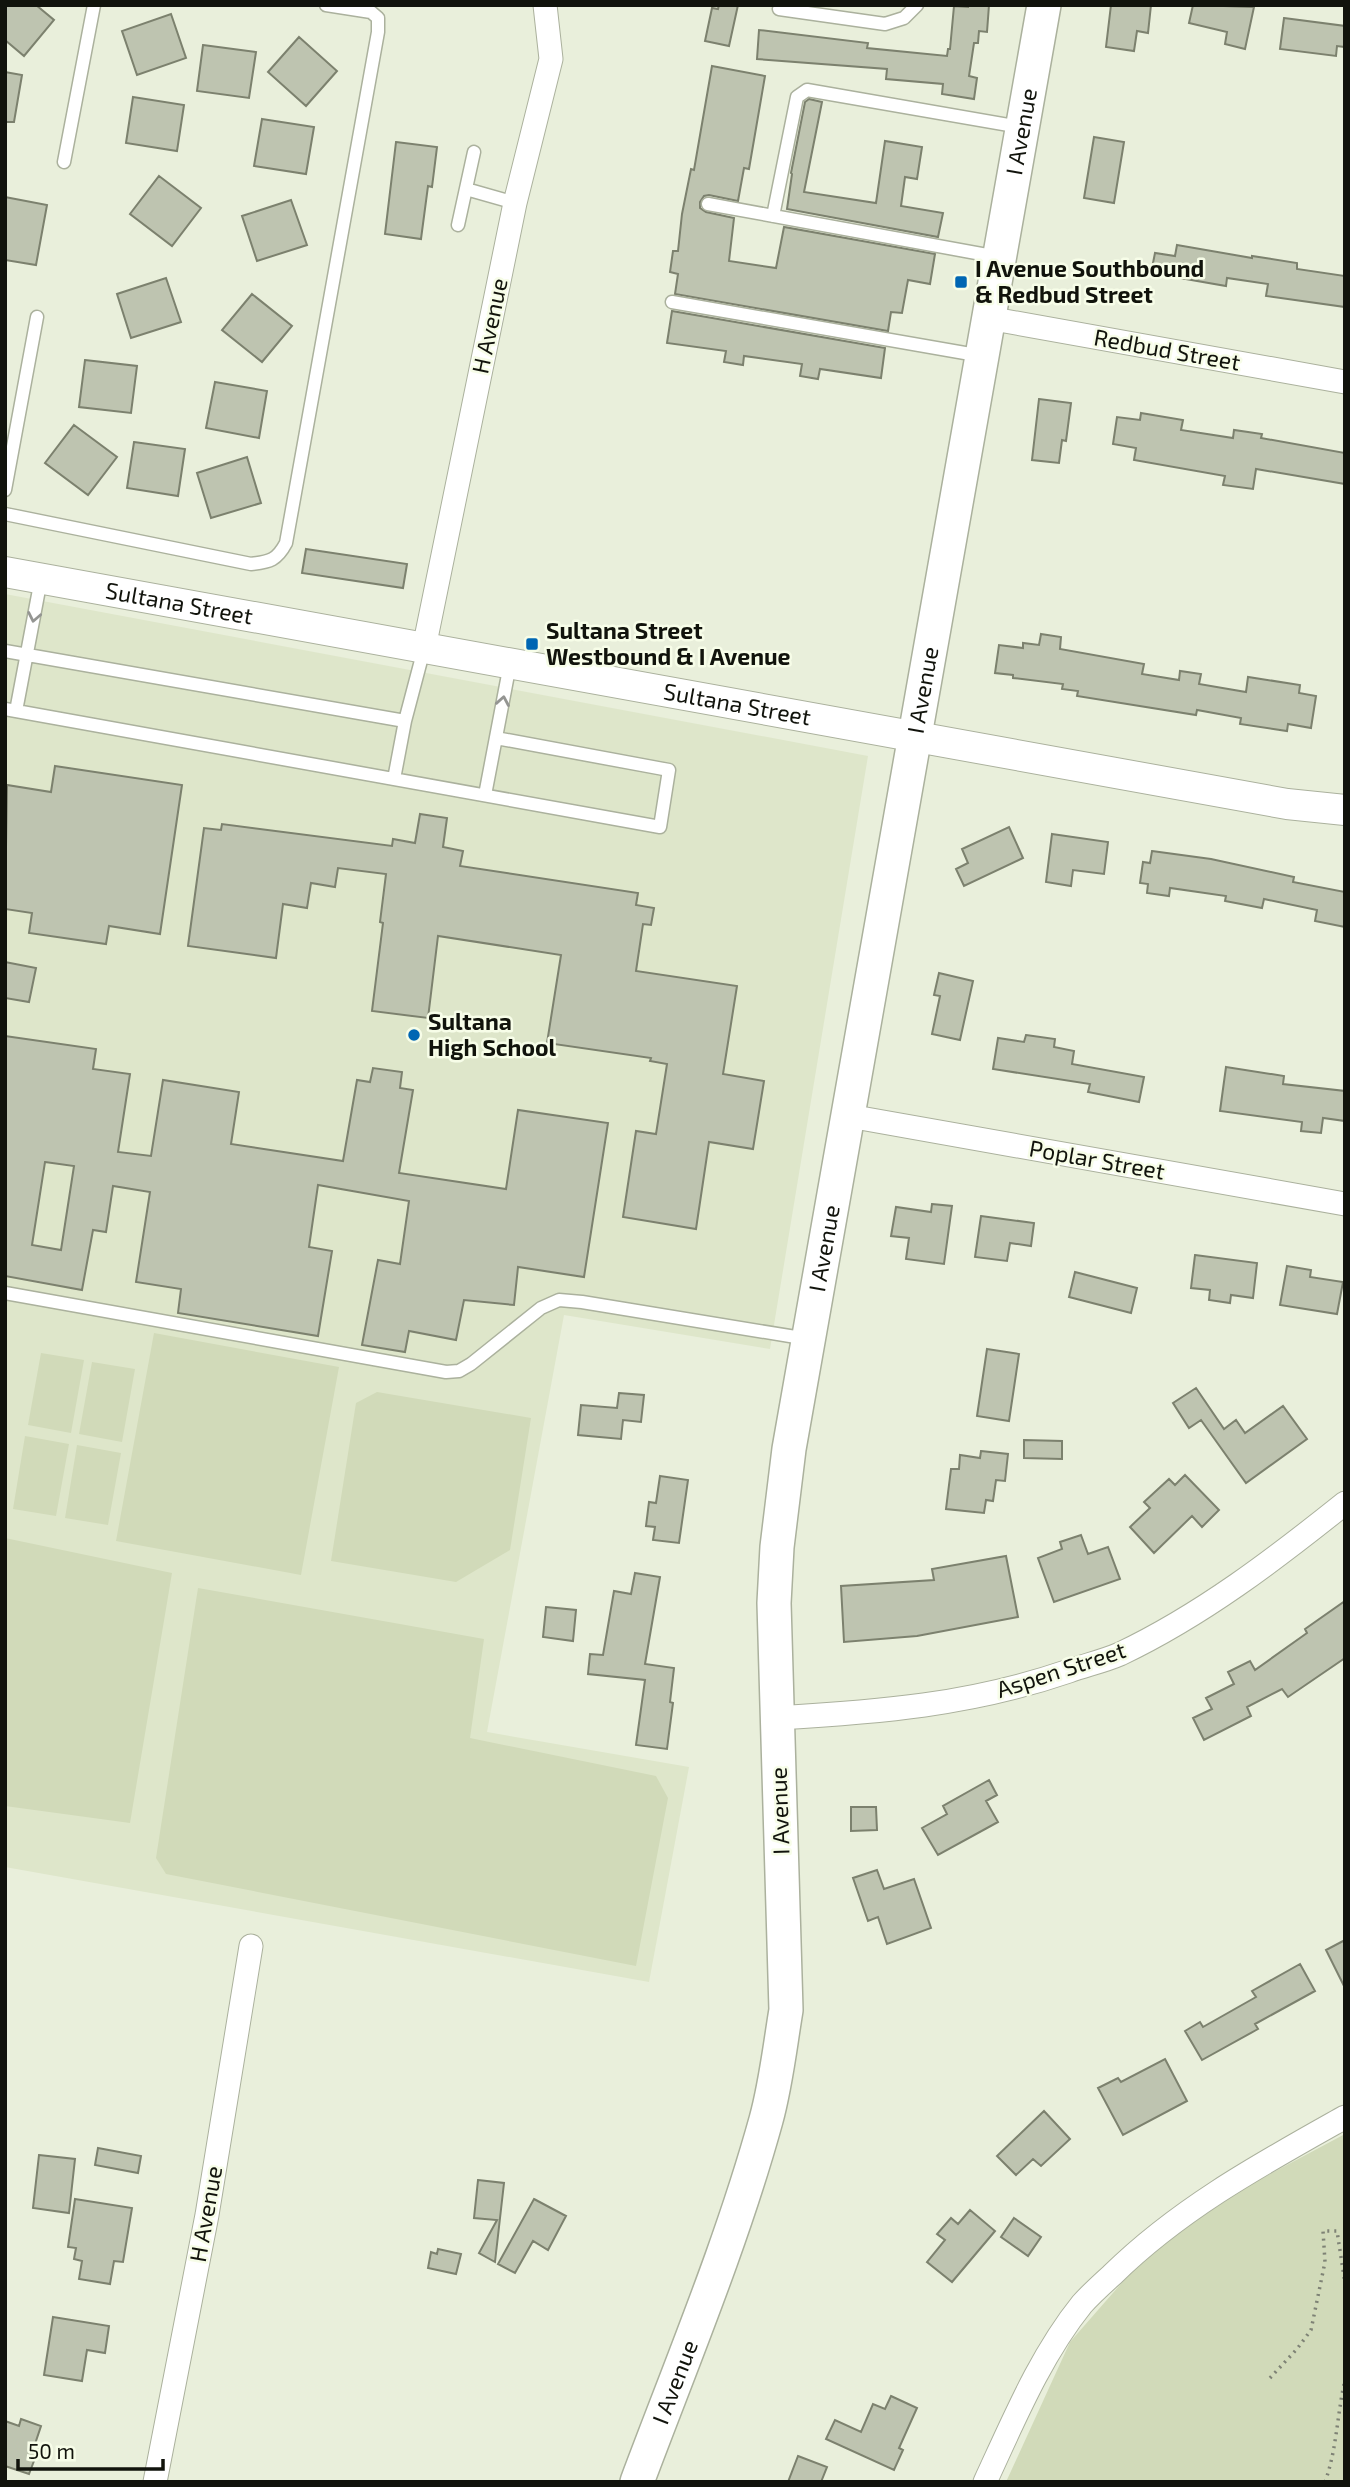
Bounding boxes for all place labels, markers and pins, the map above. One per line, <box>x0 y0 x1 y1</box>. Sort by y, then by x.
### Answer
place label: I Avenue Southbound & Redbud Street <box>975 254 1204 308</box>
marker: I Avenue Southbound & Redbud Street <box>953 274 969 290</box>
place label: Sultana Street Westbound & I Avenue <box>546 616 791 670</box>
marker: Sultana Street Westbound & I Avenue <box>524 636 540 652</box>
place label: Sultana High School <box>428 1007 557 1061</box>
marker: Sultana High School <box>406 1027 422 1043</box>

